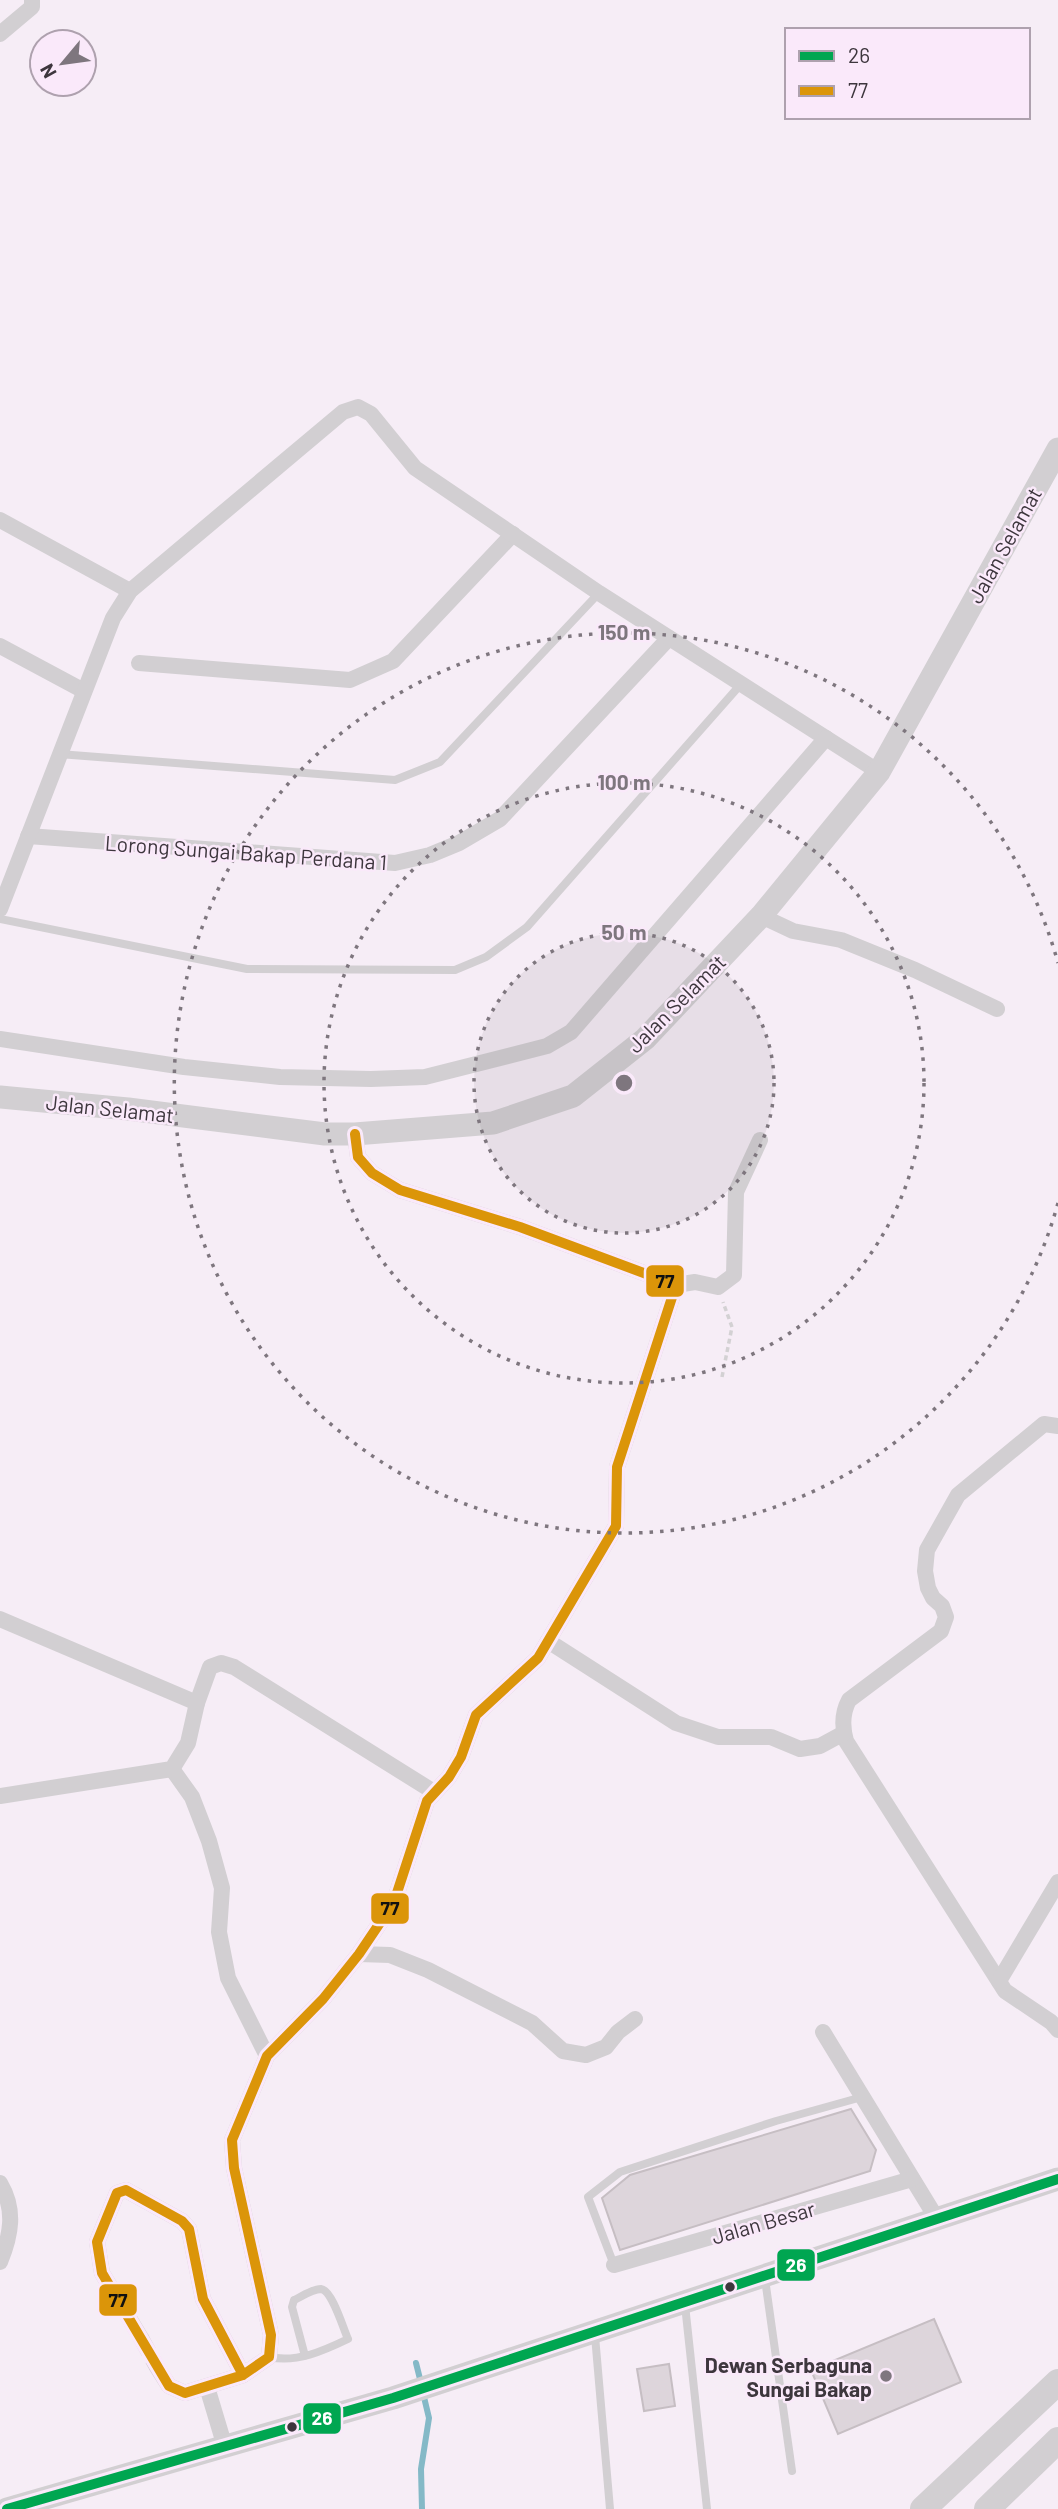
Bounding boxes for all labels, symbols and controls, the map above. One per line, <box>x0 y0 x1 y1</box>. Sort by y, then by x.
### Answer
north arrow <box>28 28 98 98</box>
legend <box>785 28 1030 119</box>
text: 26 <box>848 42 870 67</box>
text: N <box>35 60 61 83</box>
text: 77 <box>848 77 868 102</box>
street label: Jalan Selamat <box>962 483 1046 607</box>
text: 150 m <box>598 619 650 644</box>
text: 100 m <box>597 769 651 794</box>
street label: Lorong Sungai Bakap Perdana 1 <box>104 830 388 874</box>
text: 50 m <box>601 919 647 944</box>
street label: Jalan Selamat <box>622 949 730 1057</box>
centre of rings <box>612 1071 636 1095</box>
street label: Jalan Selamat <box>45 1089 175 1127</box>
line badge: 77 <box>645 1264 685 1298</box>
text: 77 <box>656 1269 675 1292</box>
line badge: 77 <box>370 1892 410 1925</box>
text: 77 <box>381 1896 400 1919</box>
street label: Jalan Besar <box>708 2195 818 2249</box>
line badge: 26 <box>776 2248 816 2282</box>
text: 26 <box>786 2253 806 2276</box>
unlabelled marker <box>723 2280 737 2294</box>
line badge: 77 <box>98 2283 138 2317</box>
text: 77 <box>109 2288 128 2311</box>
place label: Dewan Serbaguna Sungai Bakap <box>705 2352 872 2401</box>
marker: Dewan Serbaguna Sungai Bakap <box>878 2368 894 2384</box>
line badge: 26 <box>302 2402 342 2435</box>
text: 26 <box>312 2406 332 2429</box>
unlabelled marker <box>285 2420 299 2434</box>

